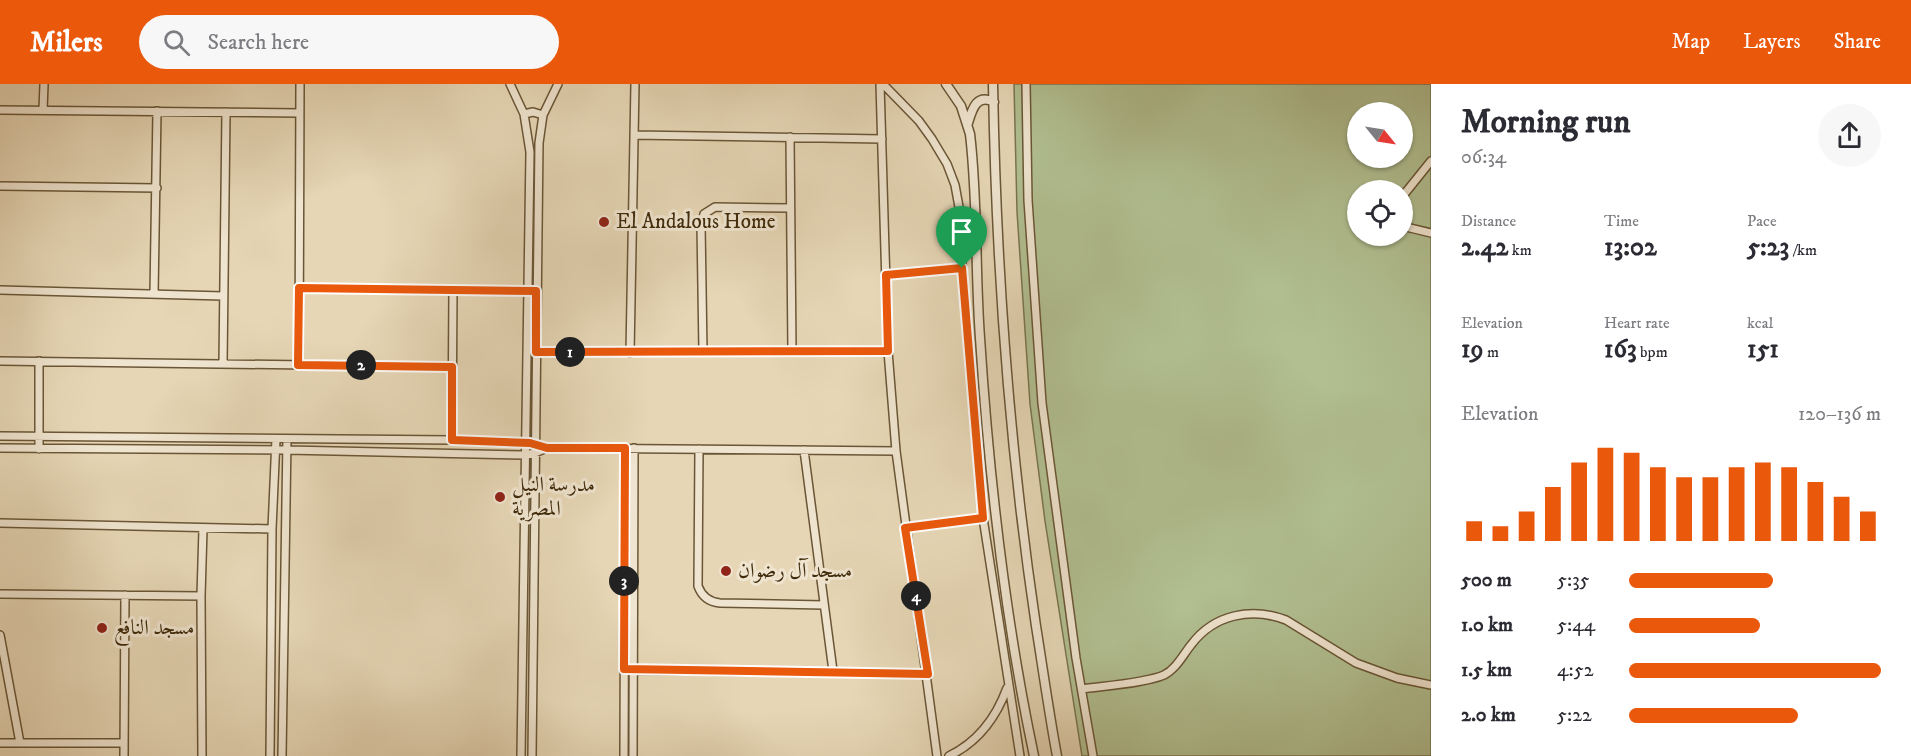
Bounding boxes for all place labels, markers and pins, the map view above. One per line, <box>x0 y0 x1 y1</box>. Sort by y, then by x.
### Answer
pin <box>936 206 987 268</box>
place label: El Andalous Home <box>616 209 776 235</box>
marker: El Andalous Home <box>597 215 611 229</box>
pin: 1 <box>555 337 585 367</box>
pin: 2 <box>346 350 376 380</box>
place label: مدرسة النيل المصرية <box>512 472 595 522</box>
marker: مدرسة النيل المصرية <box>493 490 507 504</box>
place label: مسجد آل رضوان <box>738 557 852 584</box>
marker: مسجد آل رضوان <box>719 564 733 578</box>
pin: 3 <box>609 566 639 596</box>
pin: 4 <box>901 581 931 611</box>
place label: مسجد النافع <box>114 615 194 646</box>
marker: مسجد النافع <box>95 621 109 635</box>

